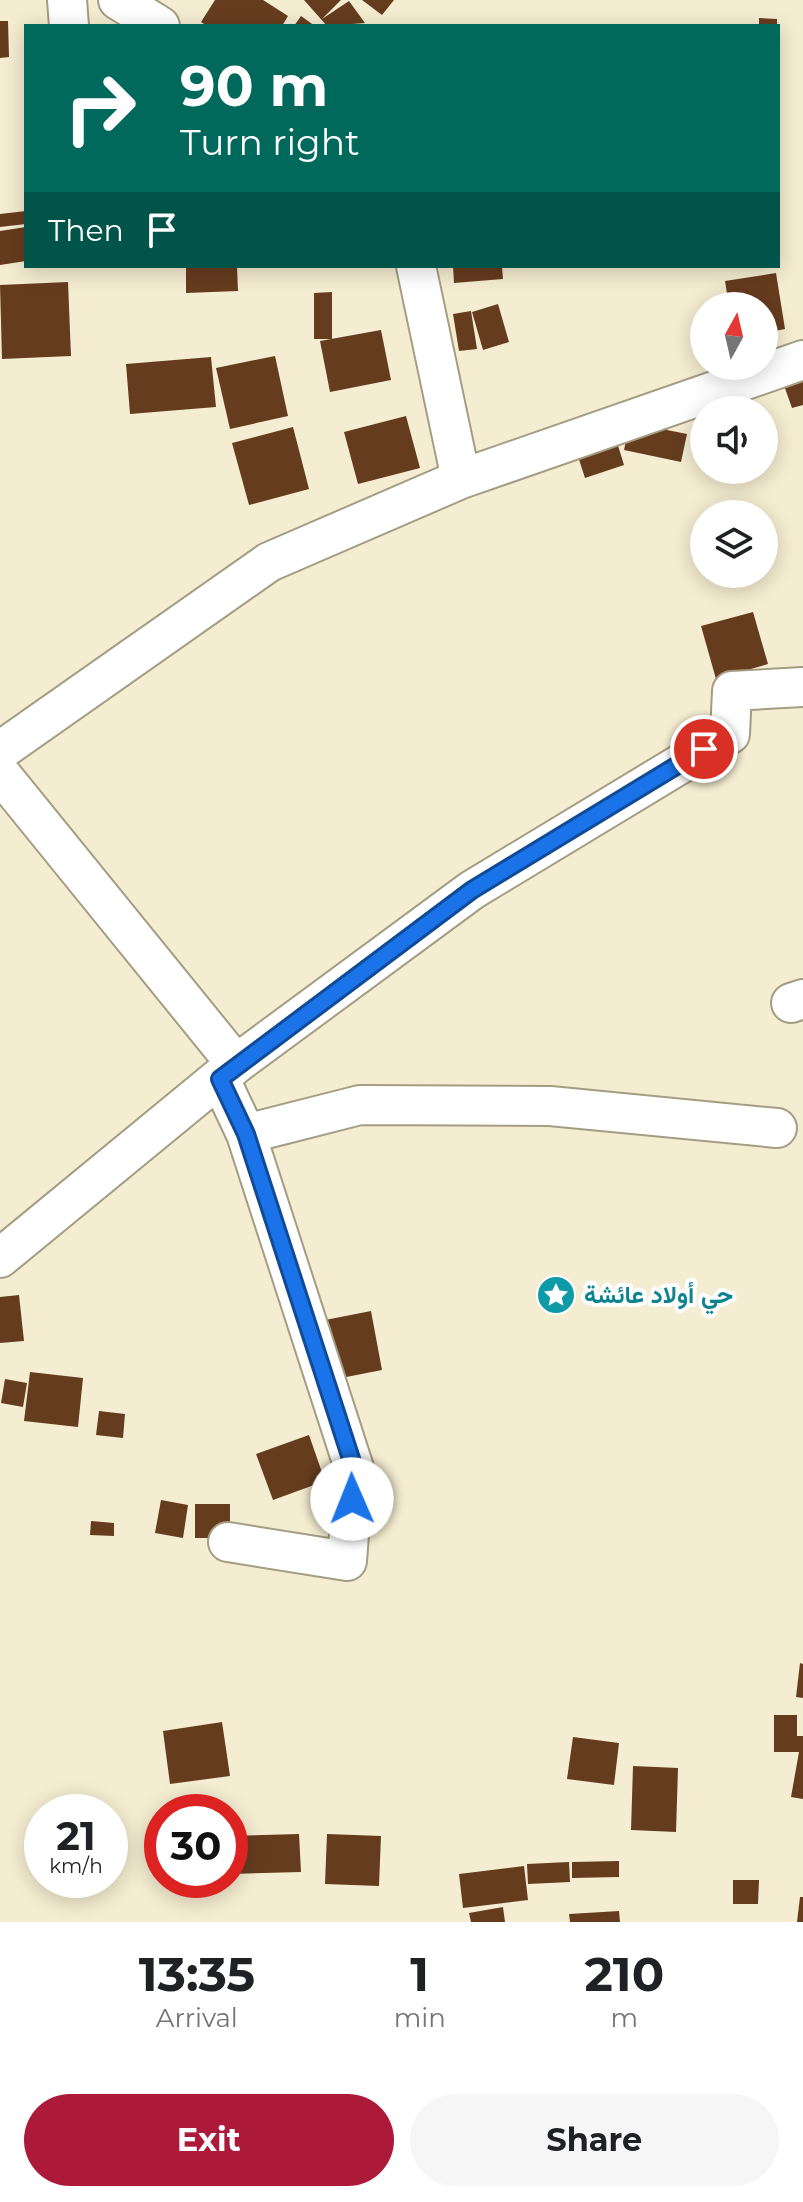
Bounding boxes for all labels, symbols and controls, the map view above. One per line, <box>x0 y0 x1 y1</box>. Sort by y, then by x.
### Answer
text: 90 m <box>180 52 328 120</box>
icon: right <box>48 56 152 160</box>
text: Turn right <box>180 120 360 164</box>
icon: arrive <box>140 208 184 252</box>
text: Then <box>48 212 124 249</box>
north arrow <box>690 292 778 380</box>
map controls <box>690 292 778 588</box>
button: sound <box>690 396 778 484</box>
button: layers <box>690 500 778 588</box>
pin <box>670 715 738 783</box>
icon: arrive <box>682 727 726 771</box>
place icon: حي أولاد عائشة <box>535 1274 577 1316</box>
place label: حي أولاد عائشة <box>584 1280 733 1315</box>
position arrow <box>310 1457 394 1541</box>
speed limit sign: 30 <box>144 1794 248 1898</box>
text: 21 <box>56 1811 96 1860</box>
text: km/h <box>49 1854 103 1878</box>
text: 13:35 <box>139 1945 255 2003</box>
text: 1 <box>410 1945 429 2003</box>
text: 210 <box>585 1945 664 2003</box>
text: Arrival <box>156 2002 238 2034</box>
text: min <box>394 2002 446 2034</box>
text: m <box>611 2002 638 2034</box>
button: Exit <box>24 2094 394 2186</box>
button: Share <box>410 2094 779 2186</box>

